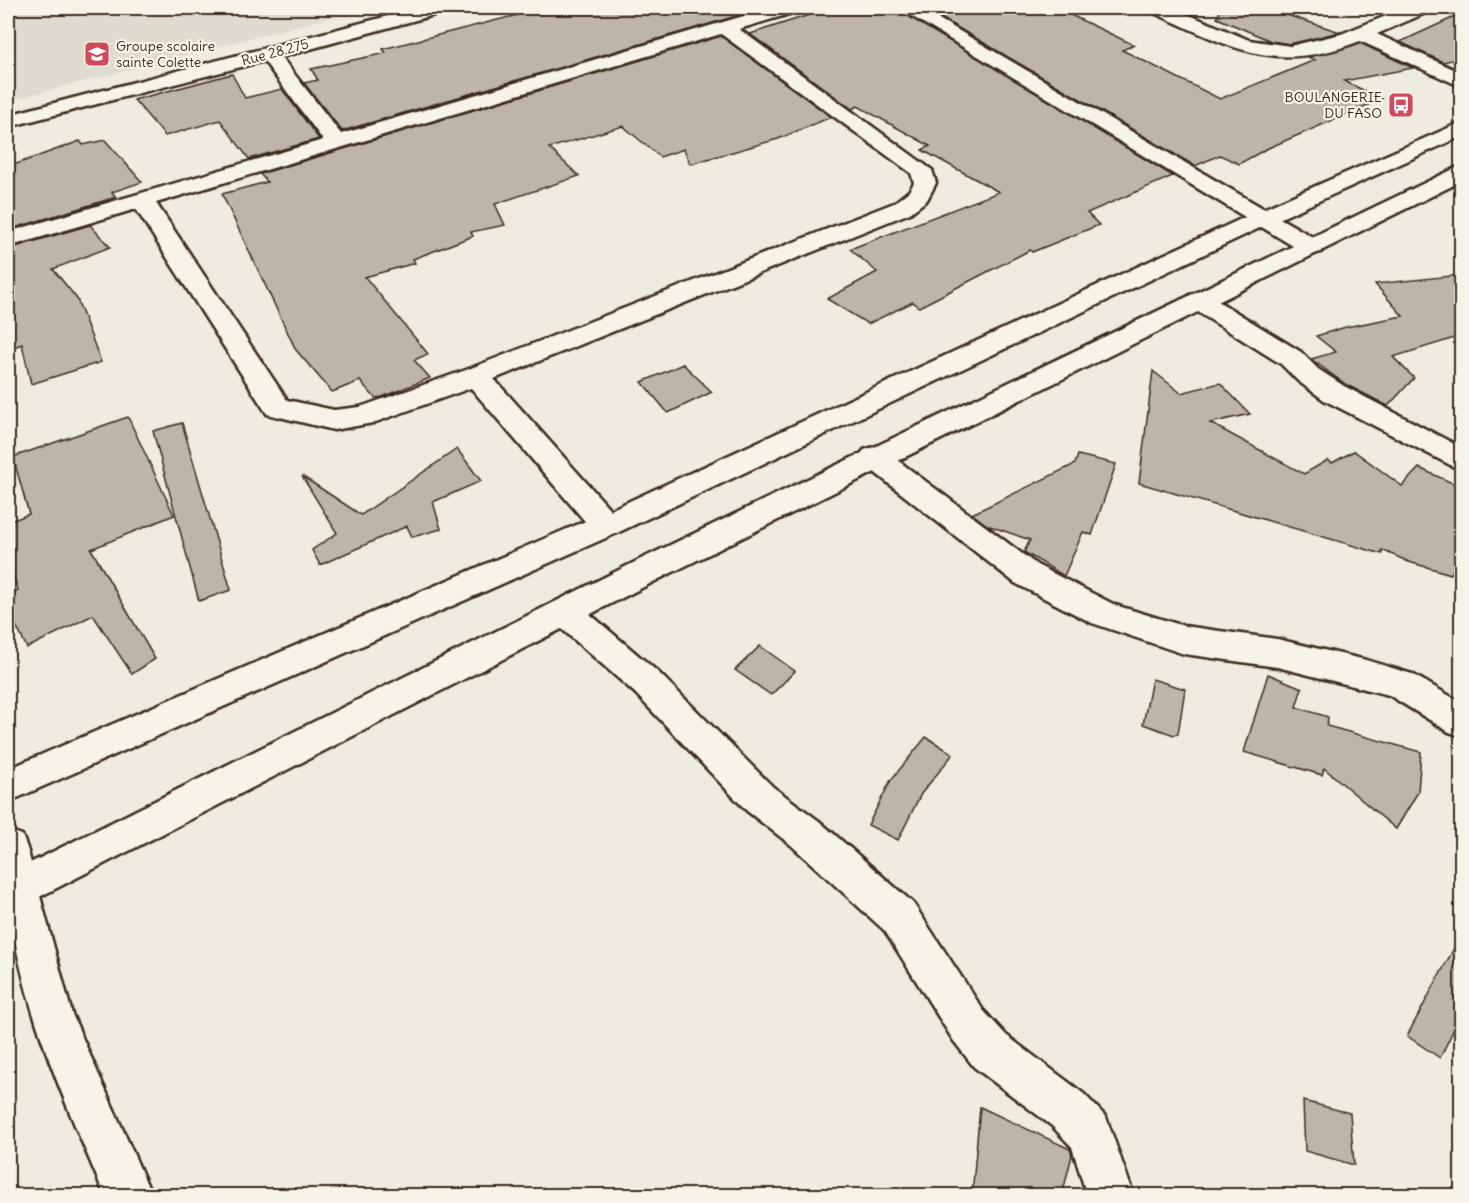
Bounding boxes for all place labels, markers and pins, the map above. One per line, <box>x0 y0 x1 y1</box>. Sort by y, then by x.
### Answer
place label: Groupe scolaire sainte Colette <box>116 37 215 71</box>
school or university icon: Groupe scolaire sainte Colette <box>82 39 112 69</box>
place label: BOULANGERIE DU FASO <box>1285 88 1382 122</box>
bus stop icon: BOULANGERIE DU FASO <box>1386 90 1416 120</box>

